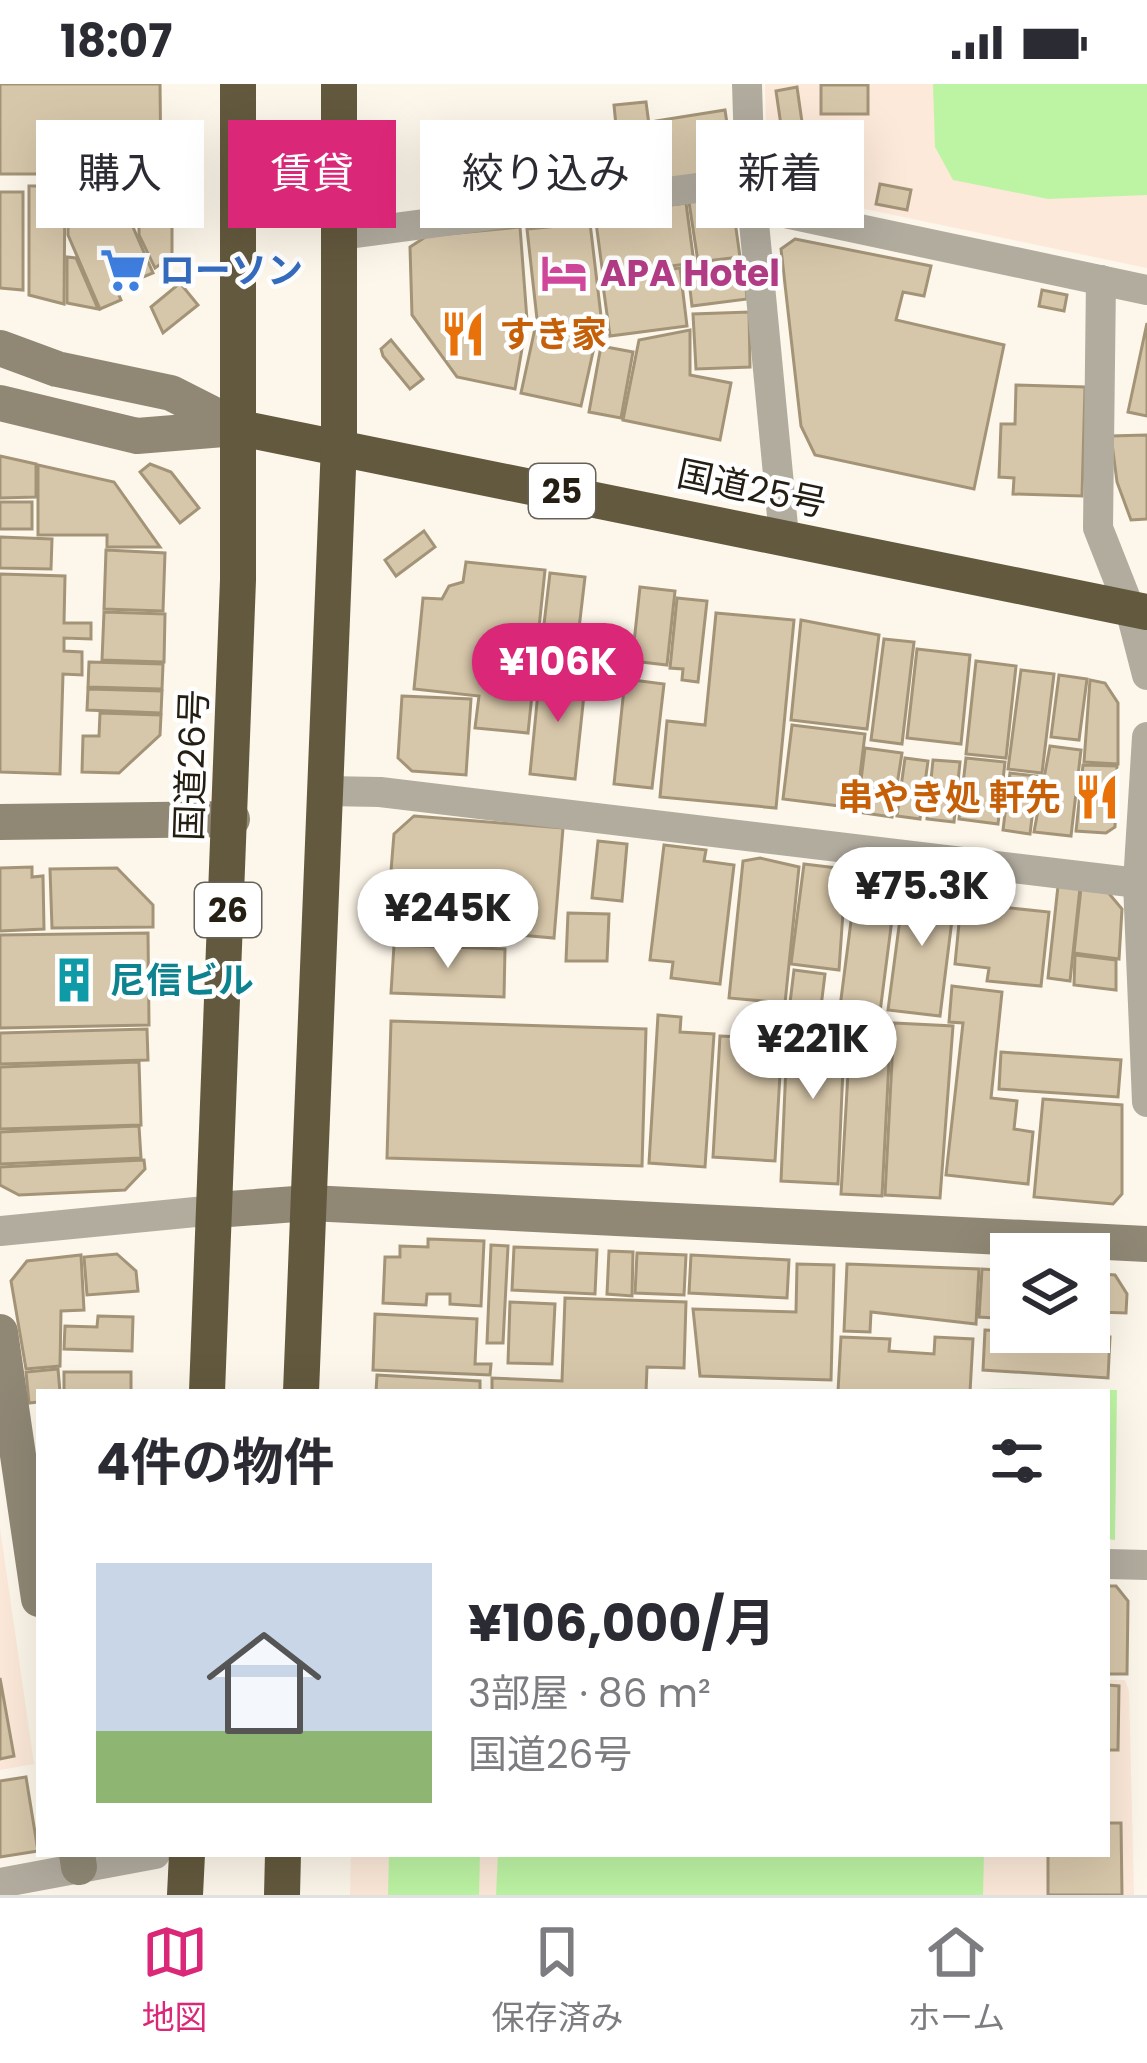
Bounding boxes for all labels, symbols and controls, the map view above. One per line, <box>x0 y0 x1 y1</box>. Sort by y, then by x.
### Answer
text: 18:07 <box>60 10 172 73</box>
chip: 購入 <box>36 120 204 228</box>
chip: 賃貸 <box>228 120 396 228</box>
chip: 絞り込み <box>420 120 672 228</box>
chip: 新着 <box>696 120 864 228</box>
supermarket icon: ローソン <box>98 245 148 295</box>
place label: ローソン <box>159 245 303 296</box>
hotel icon: APA Hotel <box>539 248 589 298</box>
place label: APA Hotel <box>600 248 780 299</box>
restaurant icon: すき家 <box>438 309 488 359</box>
place label: すき家 <box>499 309 607 360</box>
street label: 国道25号 <box>673 448 831 529</box>
road number: 25 <box>529 464 595 518</box>
pin: ¥106K <box>474 623 642 725</box>
text: ¥106K <box>499 634 617 689</box>
street label: 国道26号 <box>163 688 220 842</box>
place label: 串やき処 軒先 <box>837 772 1061 823</box>
restaurant icon: 串やき処 軒先 <box>1072 772 1122 822</box>
pin: ¥75.3K <box>824 847 1020 949</box>
text: ¥75.3K <box>855 858 989 913</box>
pin: ¥245K <box>364 869 532 971</box>
text: ¥245K <box>384 880 512 935</box>
road number: 26 <box>195 883 261 937</box>
building icon: 尼信ビル <box>49 955 99 1005</box>
place label: 尼信ビル <box>110 955 254 1006</box>
pin: ¥221K <box>729 1000 897 1102</box>
text: ¥221K <box>757 1011 869 1066</box>
map controls <box>990 1233 1110 1353</box>
button: layers <box>990 1233 1110 1353</box>
text: 4件の物件 <box>96 1426 335 1498</box>
icon: filters <box>984 1428 1050 1494</box>
text: ¥106,000/月 <box>468 1587 776 1659</box>
icon: home <box>192 1611 336 1755</box>
text: 3部屋 · 86 m² <box>468 1666 711 1721</box>
text: 国道26号 <box>468 1727 632 1782</box>
tab: 地図 <box>142 1919 208 2043</box>
tab: 保存済み <box>491 1919 623 2043</box>
tab: ホーム <box>907 1919 1005 2043</box>

